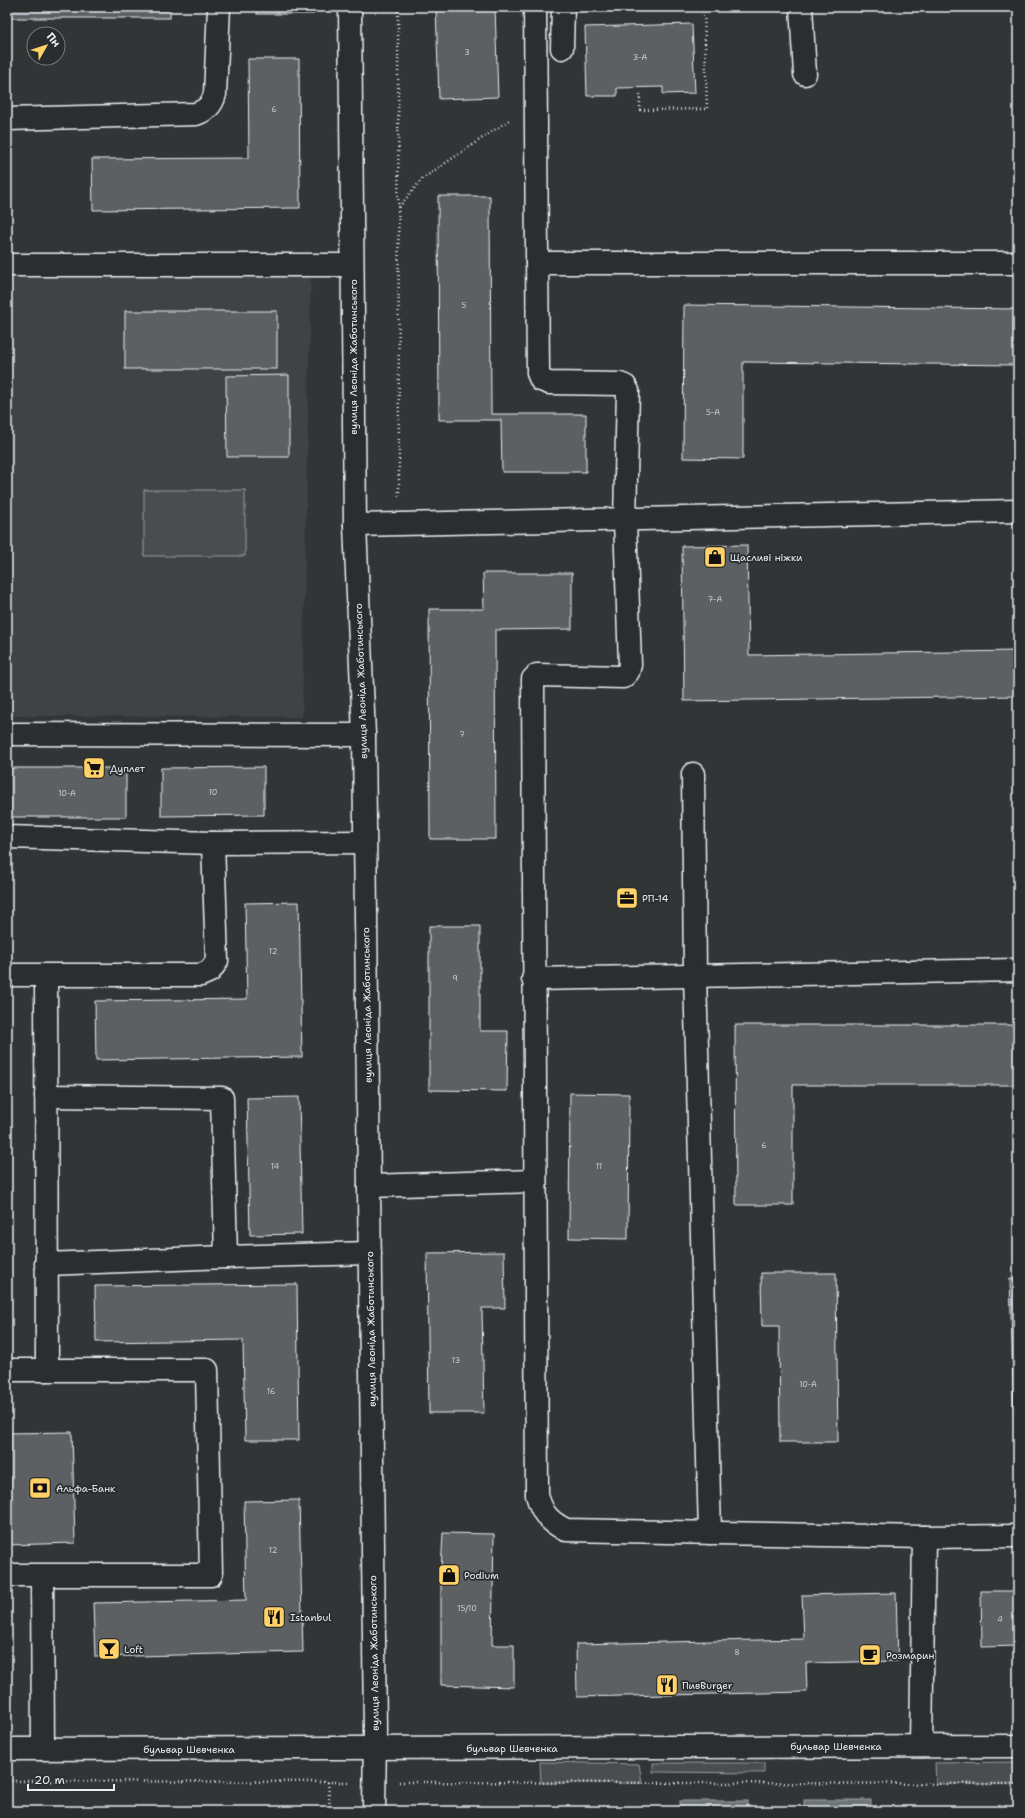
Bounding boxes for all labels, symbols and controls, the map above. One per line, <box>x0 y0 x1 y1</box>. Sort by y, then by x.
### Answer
north arrow <box>26 26 66 66</box>
text: Пн <box>43 30 64 50</box>
house number: 3 <box>464 47 470 58</box>
house number: 3-А <box>633 52 647 63</box>
house number: 6 <box>271 104 277 115</box>
street label: вулиця Леоніда Жаботинського <box>347 279 360 435</box>
house number: 5 <box>462 300 467 311</box>
house number: 5-А <box>706 407 720 418</box>
shop icon: Щасливі ніжки <box>702 544 728 570</box>
place label: Щасливі ніжки <box>730 551 803 564</box>
house number: 7-А <box>708 594 722 605</box>
street label: вулиця Леоніда Жаботинського <box>352 603 370 759</box>
house number: 7 <box>459 729 465 740</box>
supermarket icon: Дуплет <box>81 755 107 781</box>
place label: Дуплет <box>110 762 146 775</box>
house number: 10 <box>209 787 217 798</box>
house number: 10-А <box>58 788 76 799</box>
office icon: РП-14 <box>614 885 640 911</box>
place label: РП-14 <box>642 892 668 905</box>
street label: вулиця Леоніда Жаботинського <box>359 927 375 1083</box>
house number: 12 <box>269 946 278 957</box>
house number: 9 <box>452 973 458 984</box>
house number: 6 <box>761 1140 767 1151</box>
house number: 14 <box>271 1161 280 1172</box>
house number: 11 <box>596 1161 602 1172</box>
street label: вулиця Леоніда Жаботинського <box>363 1251 379 1407</box>
house number: 13 <box>452 1355 460 1366</box>
house number: 10-А <box>799 1379 817 1390</box>
house number: 16 <box>267 1386 276 1397</box>
bank icon: Альфа-Банк <box>27 1475 53 1501</box>
place label: Альфа-Банк <box>56 1482 116 1495</box>
house number: 12 <box>269 1545 278 1556</box>
shop icon: Podium <box>436 1562 462 1588</box>
place label: Podium <box>464 1569 499 1582</box>
street label: вулиця Леоніда Жаботинського <box>366 1575 382 1731</box>
house number: 15/10 <box>457 1603 477 1614</box>
restaurant icon: Istanbul <box>261 1604 287 1630</box>
place label: Istanbul <box>290 1611 331 1624</box>
house number: 4 <box>997 1614 1003 1625</box>
bar icon: Loft <box>96 1636 122 1662</box>
cafe icon: Розмарин <box>857 1642 883 1668</box>
place label: Loft <box>124 1643 143 1656</box>
house number: 8 <box>734 1647 740 1658</box>
place label: Розмарин <box>886 1649 935 1662</box>
restaurant icon: ПивBurger <box>654 1672 680 1698</box>
place label: ПивBurger <box>682 1679 733 1692</box>
street label: бульвар Шевченка <box>790 1740 883 1753</box>
street label: бульвар Шевченка <box>466 1742 559 1755</box>
street label: бульвар Шевченка <box>143 1743 236 1756</box>
scale bar <box>28 1766 114 1792</box>
text: 20 m <box>34 1772 65 1788</box>

